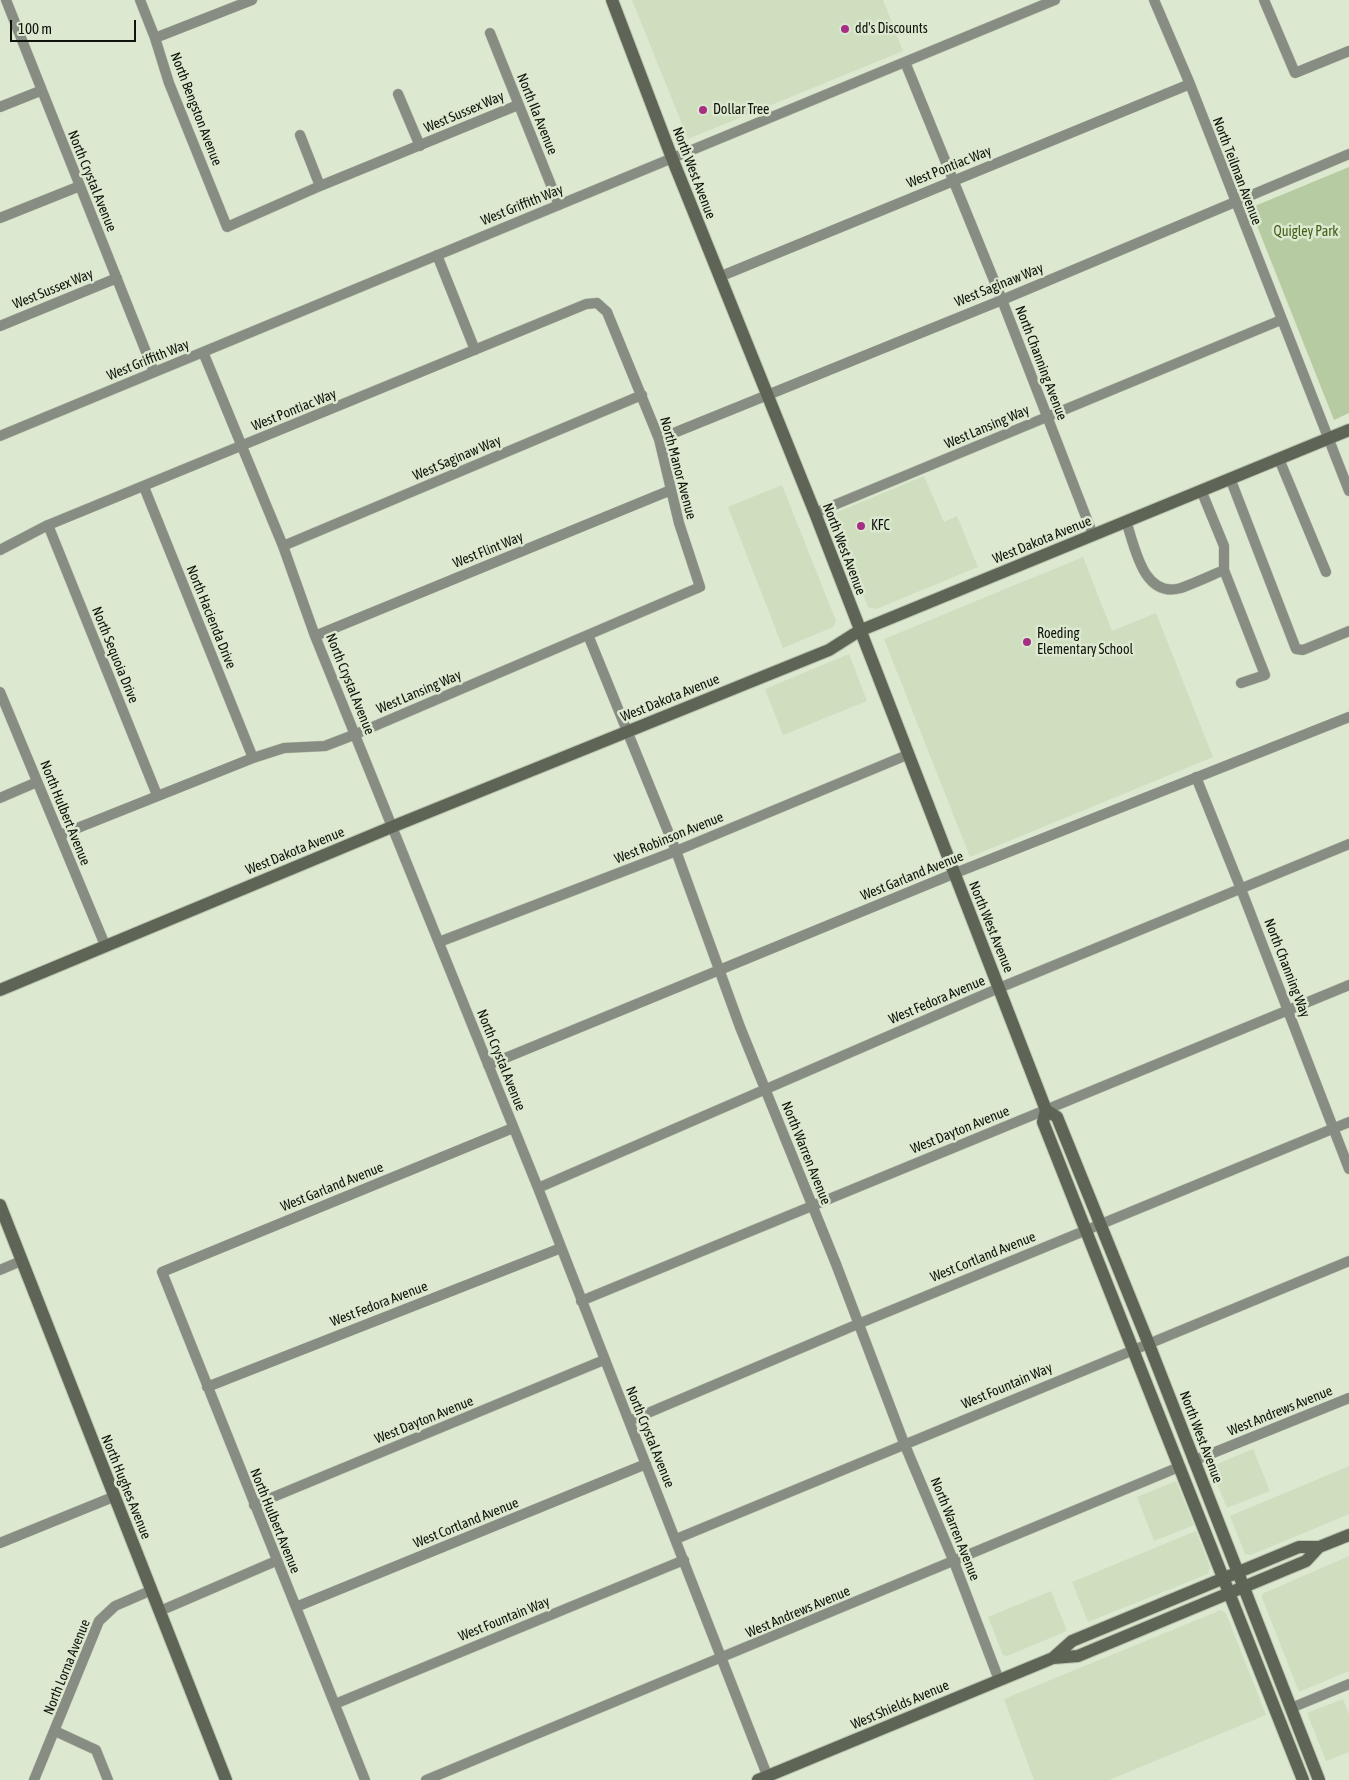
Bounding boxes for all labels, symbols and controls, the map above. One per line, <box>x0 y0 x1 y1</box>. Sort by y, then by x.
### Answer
scale bar <box>12 10 139 42</box>
text: 100 m <box>18 20 52 37</box>
place label: dd's Discounts <box>855 21 928 37</box>
marker: dd's Discounts <box>839 23 851 35</box>
street label: North Bengston Avenue <box>167 50 225 168</box>
street label: North Ila Avenue <box>513 71 561 157</box>
street label: West Sussex Way <box>421 88 507 136</box>
place label: Dollar Tree <box>713 102 769 118</box>
marker: Dollar Tree <box>697 104 709 116</box>
street label: North Teilman Avenue <box>1209 115 1265 227</box>
street label: North West Avenue <box>669 125 719 221</box>
street label: North Crystal Avenue <box>64 128 120 234</box>
street label: West Pontiac Way <box>904 142 994 192</box>
street label: West Griffith Way <box>478 181 566 229</box>
park label: Quigley Park <box>1273 224 1339 240</box>
street label: West Saginaw Way <box>952 260 1046 310</box>
street label: West Sussex Way <box>10 265 96 313</box>
street label: North Channing Avenue <box>1011 303 1071 423</box>
street label: West Griffith Way <box>104 336 192 384</box>
street label: West Pontiac Way <box>249 385 339 435</box>
street label: West Lansing Way <box>942 402 1032 452</box>
street label: North Manor Avenue <box>656 415 700 521</box>
street label: West Saginaw Way <box>410 432 504 484</box>
street label: North West Avenue <box>819 501 869 597</box>
street label: West Dakota Avenue <box>990 513 1094 567</box>
place label: KFC <box>871 518 890 534</box>
marker: KFC <box>855 520 867 532</box>
street label: West Flint Way <box>450 528 526 572</box>
street label: North Hacienda Drive <box>183 563 239 671</box>
street label: North Sequoia Drive <box>88 604 142 706</box>
place label: Roeding Elementary School <box>1037 626 1133 658</box>
street label: North Crystal Avenue <box>322 631 378 737</box>
marker: Roeding Elementary School <box>1021 636 1033 648</box>
street label: West Lansing Way <box>374 667 464 717</box>
street label: West Dakota Avenue <box>618 671 722 725</box>
street label: North Hulbert Avenue <box>36 758 94 868</box>
street label: West Robinson Avenue <box>612 808 726 868</box>
street label: West Dakota Avenue <box>243 824 347 878</box>
street label: West Garland Avenue <box>858 848 966 904</box>
street label: North West Avenue <box>965 879 1017 975</box>
street label: North Channing Way <box>1260 916 1314 1020</box>
street label: West Fedora Avenue <box>886 972 988 1028</box>
street label: North Crystal Avenue <box>473 1007 529 1113</box>
street label: North Warren Avenue <box>778 1099 834 1207</box>
street label: West Dayton Avenue <box>908 1103 1012 1157</box>
street label: West Garland Avenue <box>278 1159 386 1215</box>
street label: West Cortland Avenue <box>928 1228 1038 1286</box>
street label: West Fedora Avenue <box>328 1278 430 1330</box>
street label: West Fountain Way <box>959 1359 1055 1413</box>
street label: West Andrews Avenue <box>1225 1382 1335 1440</box>
street label: North Crystal Avenue <box>622 1384 678 1490</box>
street label: North West Avenue <box>1176 1389 1226 1485</box>
street label: West Dayton Avenue <box>372 1393 476 1447</box>
street label: North Hughes Avenue <box>97 1432 155 1542</box>
street label: North Hulbert Avenue <box>246 1466 304 1576</box>
street label: North Warren Avenue <box>927 1475 983 1583</box>
street label: West Cortland Avenue <box>411 1494 521 1552</box>
street label: West Andrews Avenue <box>743 1582 853 1642</box>
street label: West Fountain Way <box>456 1593 552 1645</box>
street label: North Lorna Avenue <box>40 1617 94 1717</box>
street label: West Shields Avenue <box>848 1677 952 1733</box>

